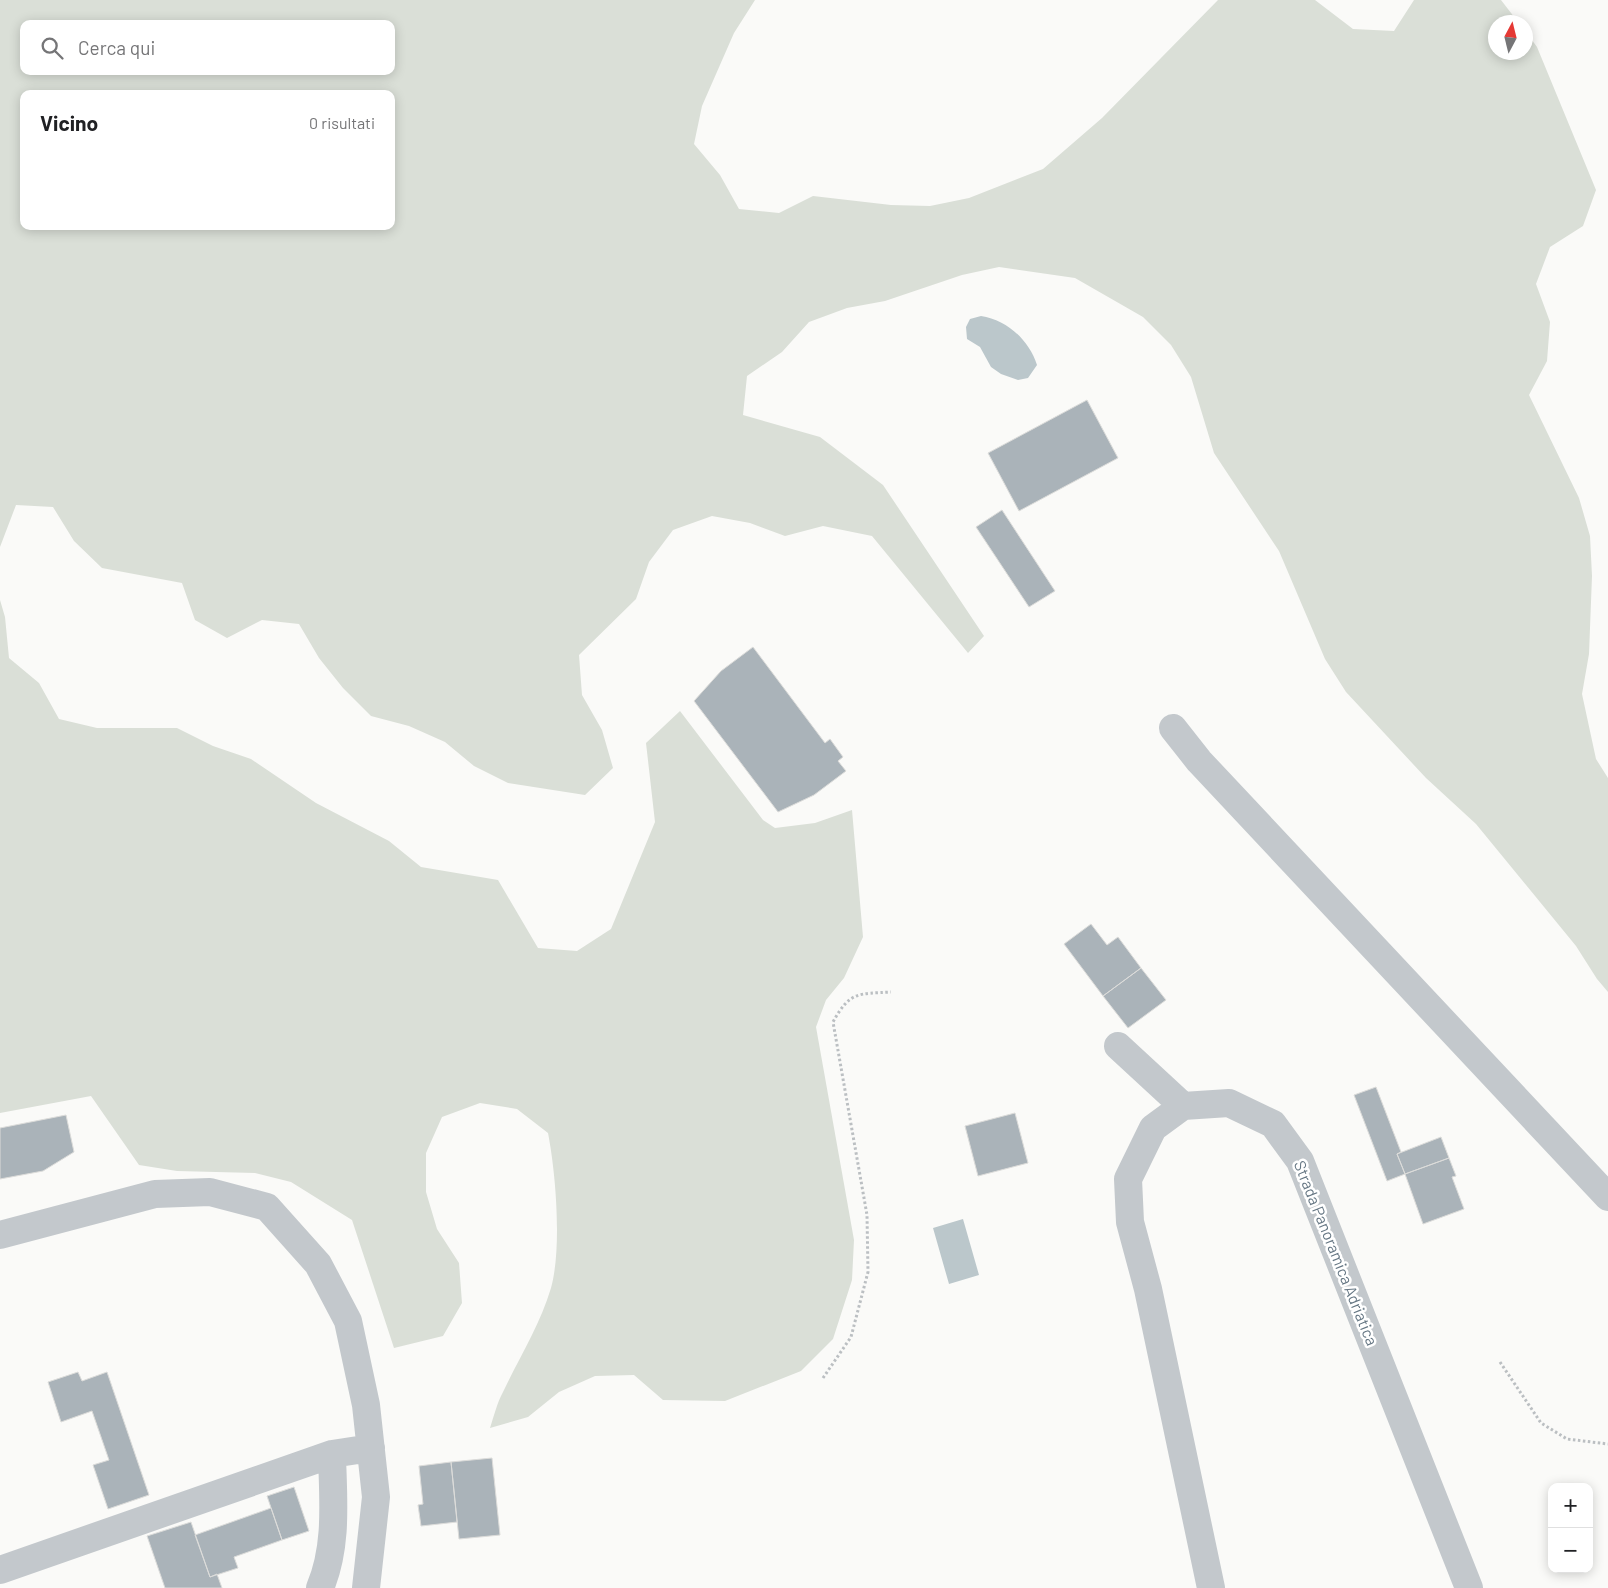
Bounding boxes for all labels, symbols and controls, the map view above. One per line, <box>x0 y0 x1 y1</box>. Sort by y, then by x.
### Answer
north arrow <box>1488 15 1533 60</box>
search box <box>20 20 395 75</box>
icon: search <box>38 34 66 62</box>
text: Cerca qui <box>78 36 155 59</box>
text: Vicino <box>40 110 98 135</box>
text: 0 risultati <box>309 113 375 132</box>
street label: Strada Panoramica Adriatica <box>1291 1158 1382 1348</box>
map controls <box>1548 1483 1593 1573</box>
button: + <box>1548 1483 1593 1528</box>
button: − <box>1548 1528 1593 1573</box>

